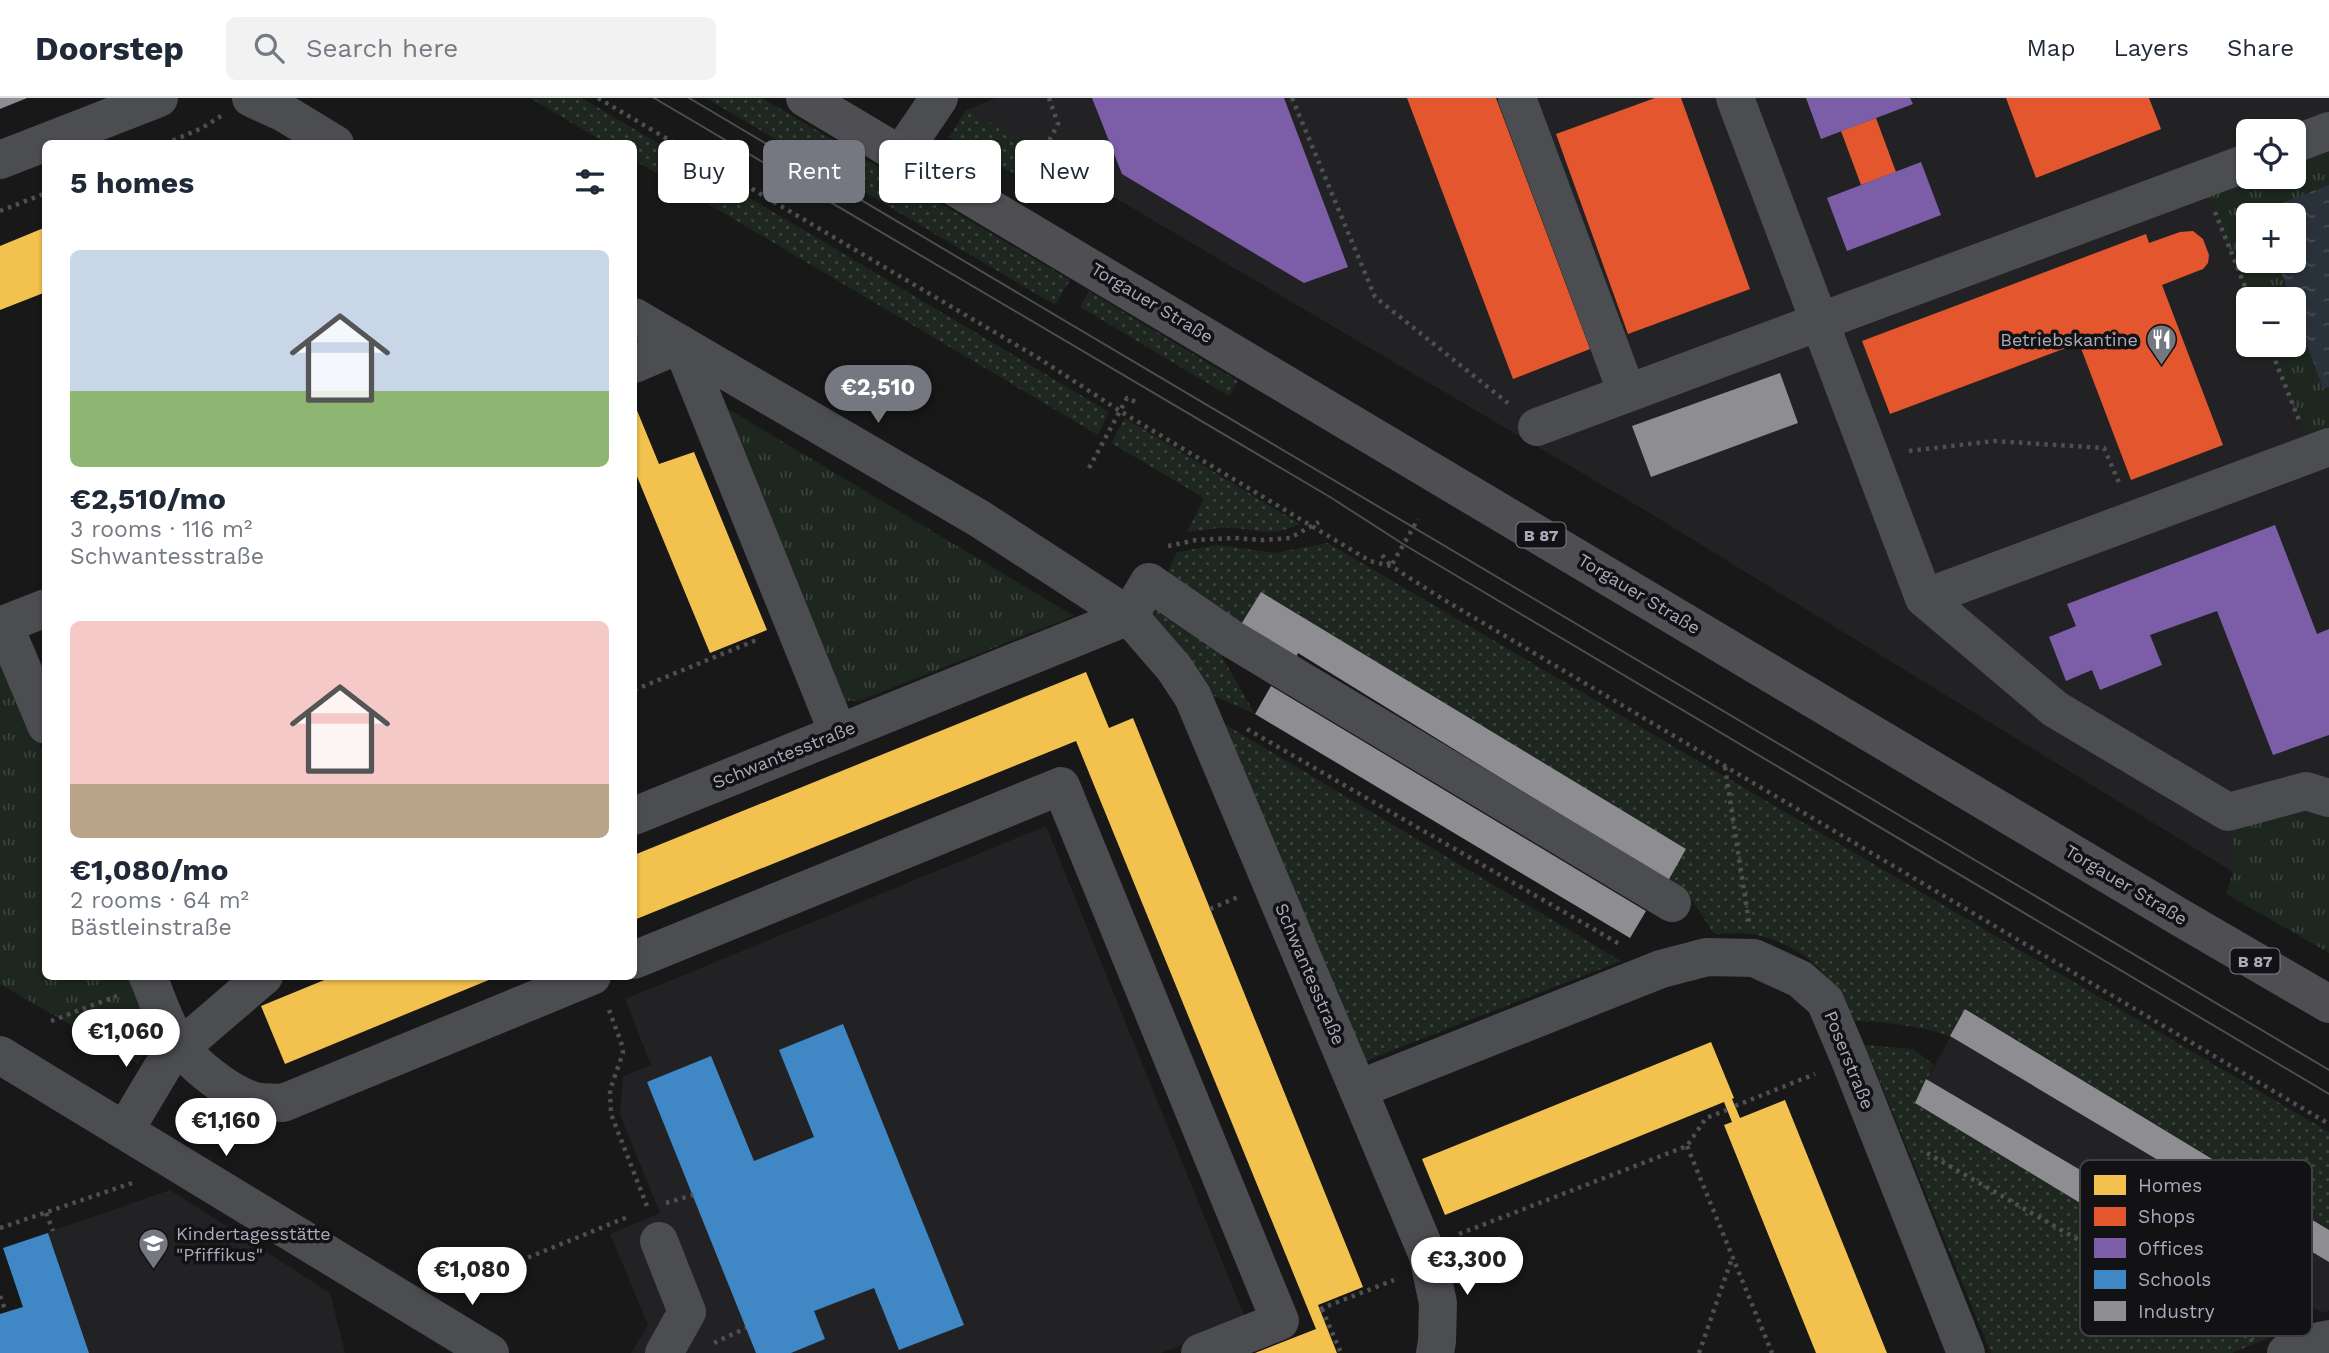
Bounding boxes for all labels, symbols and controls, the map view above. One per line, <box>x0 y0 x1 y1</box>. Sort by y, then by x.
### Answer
search box <box>226 17 716 80</box>
text: Doorstep <box>35 29 184 68</box>
icon: search <box>250 29 288 67</box>
text: Search here <box>306 33 458 63</box>
text: Map <box>2027 34 2075 62</box>
text: Layers <box>2113 34 2189 62</box>
text: Share <box>2227 34 2294 62</box>
map controls <box>2236 119 2306 357</box>
button: locate <box>2236 119 2306 189</box>
chip: Buy <box>658 140 749 203</box>
chip: Rent <box>763 140 865 203</box>
chip: Filters <box>879 140 1001 203</box>
chip: New <box>1015 140 1114 203</box>
icon: filters <box>571 163 609 201</box>
text: 5 homes <box>70 165 194 200</box>
button: + <box>2236 203 2306 273</box>
street label: Torgauer Straße <box>1087 258 1217 347</box>
button: − <box>2236 287 2306 357</box>
icon: home <box>277 295 403 421</box>
restaurant icon: Betriebskantine <box>2144 323 2178 367</box>
place label: Betriebskantine <box>2000 329 2138 350</box>
pin: €2,510 <box>821 366 935 425</box>
text: €2,510 <box>841 374 915 401</box>
text: €2,510/mo <box>70 481 226 516</box>
text: 3 rooms · 116 m² <box>70 516 252 543</box>
road number: B 87 <box>1516 522 1566 548</box>
text: Schwantesstraße <box>70 543 264 570</box>
street label: Torgauer Straße <box>1574 549 1704 638</box>
icon: home <box>277 666 403 792</box>
street label: Schwantesstraße <box>709 716 858 793</box>
street label: Torgauer Straße <box>2061 840 2191 929</box>
text: €1,080/mo <box>70 852 228 887</box>
text: 2 rooms · 64 m² <box>70 887 249 914</box>
street label: Schwantesstraße <box>1271 900 1350 1048</box>
text: Bästleinstraße <box>70 914 232 941</box>
road number: B 87 <box>2230 948 2280 974</box>
street label: Poserstraße <box>1820 1008 1879 1112</box>
pin: €1,060 <box>69 1010 183 1069</box>
text: €1,060 <box>88 1018 164 1045</box>
pin: €1,160 <box>169 1098 283 1158</box>
text: €1,160 <box>191 1107 261 1134</box>
legend <box>2080 1160 2312 1336</box>
text: Homes <box>2138 1174 2202 1197</box>
text: Shops <box>2138 1205 2195 1228</box>
place label: Kindertagesstätte "Pfiffikus" <box>176 1223 331 1265</box>
school or university icon: Kindertagesstätte "Pfiffikus" <box>136 1227 170 1271</box>
text: Offices <box>2138 1237 2204 1260</box>
pin: €3,300 <box>1410 1238 1524 1297</box>
text: €3,300 <box>1427 1246 1507 1273</box>
pin: €1,080 <box>415 1248 529 1307</box>
text: €1,080 <box>434 1256 510 1283</box>
text: Schools <box>2138 1268 2211 1291</box>
text: Industry <box>2138 1300 2215 1323</box>

